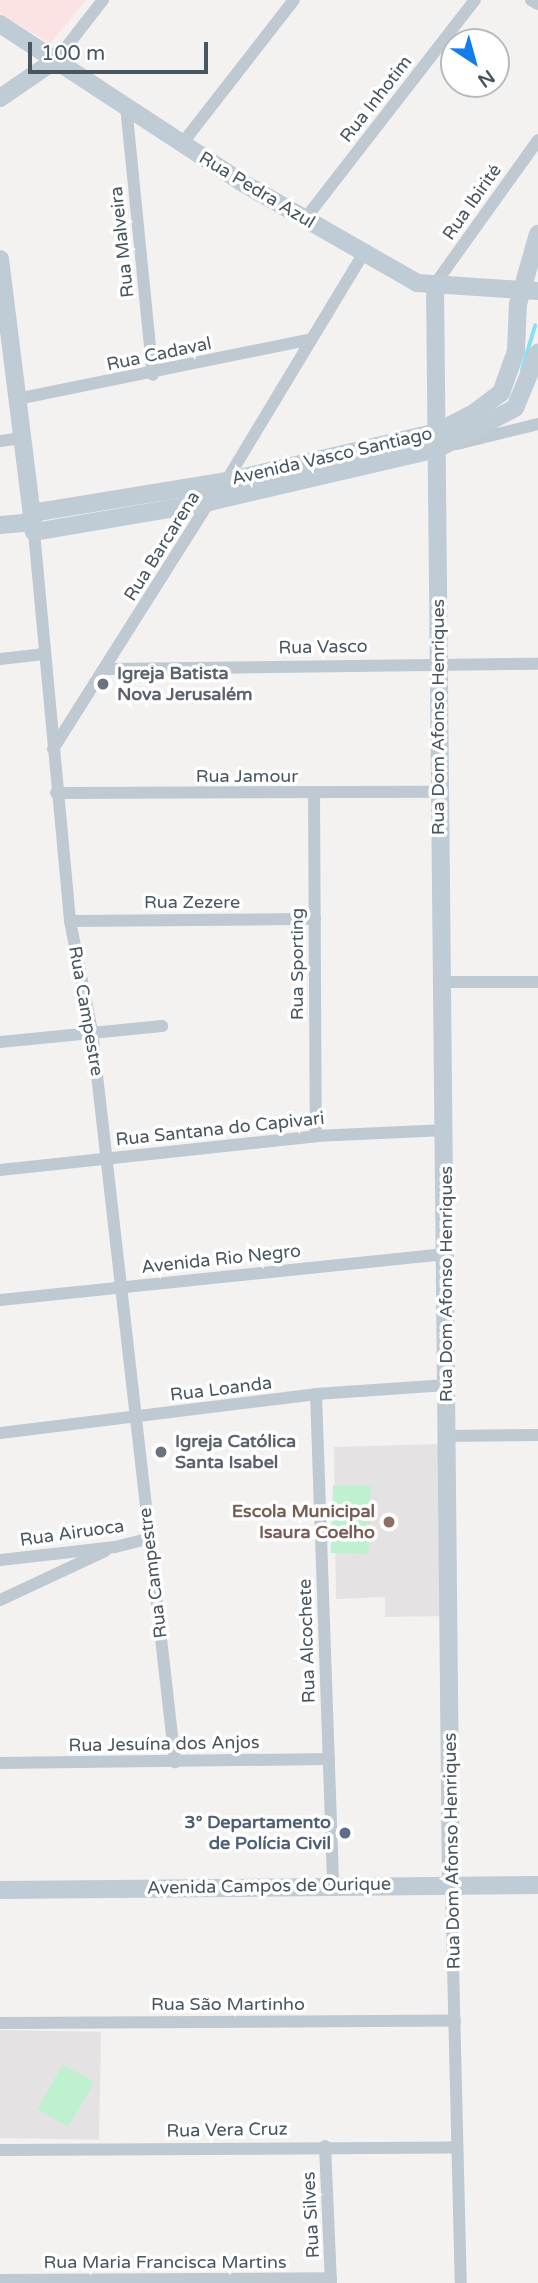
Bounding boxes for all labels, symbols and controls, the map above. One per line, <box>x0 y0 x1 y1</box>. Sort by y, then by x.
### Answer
scale bar <box>32 28 212 72</box>
north arrow <box>440 28 510 98</box>
text: 100 m <box>41 41 105 66</box>
street label: Rua Inhotim <box>335 51 417 147</box>
text: N <box>474 65 499 92</box>
street label: Rua Pedra Azul <box>195 147 319 233</box>
street label: Rua Ibirité <box>438 160 506 244</box>
street label: Rua Malveira <box>105 185 139 299</box>
street label: Rua Cadaval <box>105 332 213 376</box>
street label: Avenida Vasco Santiago <box>230 422 434 490</box>
street label: Rua Barcarena <box>120 487 204 605</box>
street label: Rua Dom Afonso Henriques <box>427 599 449 835</box>
street label: Rua Vasco <box>278 635 368 659</box>
place label: Igreja Batista Nova Jerusalém <box>117 663 253 706</box>
marker: Igreja Batista Nova Jerusalém <box>95 676 111 692</box>
street label: Rua Jamour <box>196 765 298 787</box>
street label: Rua Zezere <box>144 891 240 913</box>
street label: Rua Sporting <box>286 908 308 1020</box>
street label: Rua Campestre <box>64 944 108 1078</box>
street label: Rua Santana do Capivari <box>115 1107 325 1151</box>
street label: Rua Dom Afonso Henriques <box>435 1166 457 1402</box>
street label: Avenida Rio Negro <box>140 1240 302 1278</box>
street label: Rua Loanda <box>169 1372 273 1406</box>
place label: Igreja Católica Santa Isabel <box>175 1431 296 1474</box>
marker: Igreja Católica Santa Isabel <box>153 1444 169 1460</box>
place label: Escola Municipal Isaura Coelho <box>232 1501 375 1544</box>
street label: Rua Campestre <box>134 1506 172 1640</box>
marker: Escola Municipal Isaura Coelho <box>381 1514 397 1530</box>
street label: Rua Airuoca <box>19 1515 125 1551</box>
street label: Rua Alcochete <box>294 1578 320 1704</box>
street label: Rua Jesuína dos Anjos <box>68 1732 260 1756</box>
street label: Rua Dom Afonso Henriques <box>439 1733 465 1969</box>
place label: 3° Departamento de Polícia Civil <box>184 1812 331 1854</box>
marker: 3° Departamento de Polícia Civil <box>337 1825 353 1841</box>
street label: Avenida Campos de Ourique <box>147 1873 391 1899</box>
street label: Rua São Martinho <box>151 1993 305 2015</box>
street label: Rua Vera Cruz <box>166 2118 288 2142</box>
street label: Rua Silves <box>298 2171 324 2259</box>
street label: Rua Maria Francisca Martins <box>43 2251 287 2273</box>

